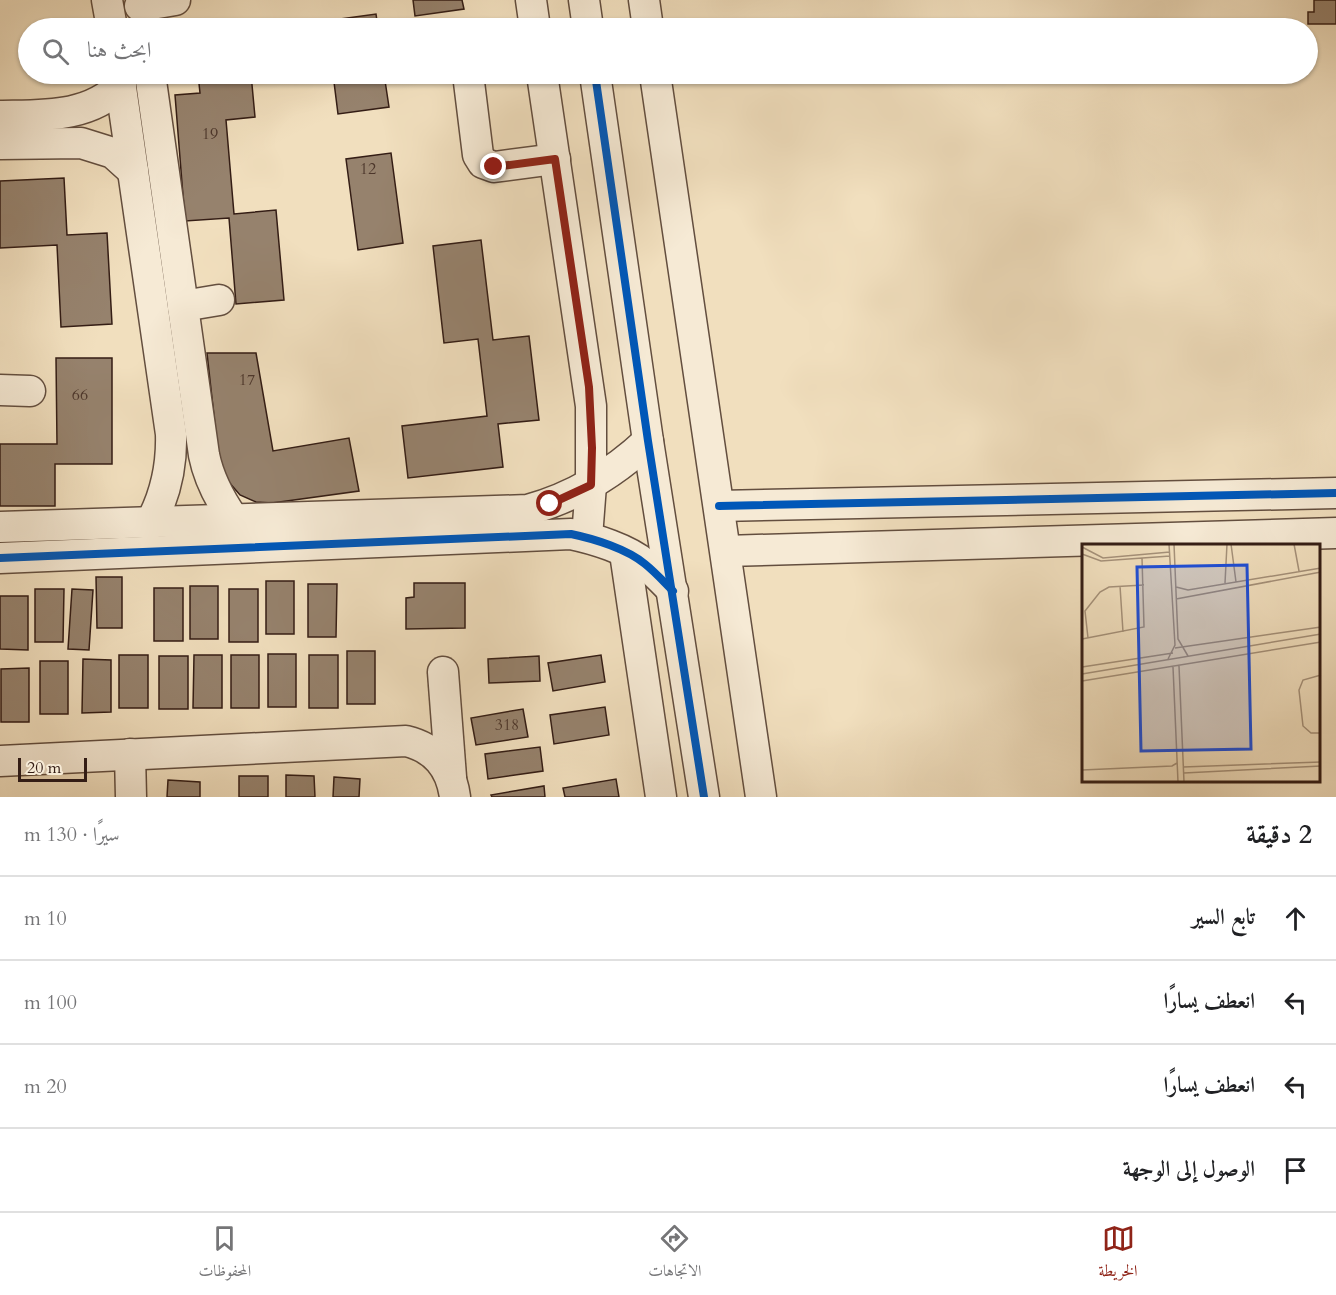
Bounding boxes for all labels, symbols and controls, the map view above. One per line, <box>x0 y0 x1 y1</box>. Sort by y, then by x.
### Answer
search box <box>18 18 1318 84</box>
icon: search <box>39 35 72 68</box>
text: ابحث هنا <box>87 35 152 65</box>
house number: 19 <box>202 123 218 145</box>
route end <box>480 153 506 179</box>
house number: 12 <box>360 158 376 180</box>
house number: 17 <box>239 369 255 391</box>
house number: 66 <box>72 384 88 406</box>
route start <box>536 490 562 516</box>
inset map <box>1082 544 1321 782</box>
house number: 318 <box>495 714 519 736</box>
scale bar <box>18 755 87 782</box>
text: 20 m <box>27 757 61 779</box>
text: 2 دقيقة <box>1246 817 1312 852</box>
text: سيرًا · 130 m <box>24 821 120 848</box>
text: تابع السير <box>1192 902 1255 932</box>
icon: ahead <box>1279 902 1312 935</box>
text: 10 m <box>24 905 67 932</box>
text: انعطف يسارًا <box>1164 986 1255 1016</box>
icon: left <box>1279 986 1312 1019</box>
text: 100 m <box>24 989 77 1016</box>
text: انعطف يسارًا <box>1164 1070 1255 1100</box>
icon: left <box>1279 1070 1312 1103</box>
text: 20 m <box>24 1073 67 1100</box>
text: الوصول إلى الوجهة <box>1123 1154 1255 1184</box>
icon: arrive <box>1279 1154 1312 1187</box>
tab: المحفوظات <box>199 1222 251 1286</box>
tab: الاتجاهات <box>648 1222 702 1286</box>
tab: الخريطة <box>1099 1222 1138 1286</box>

